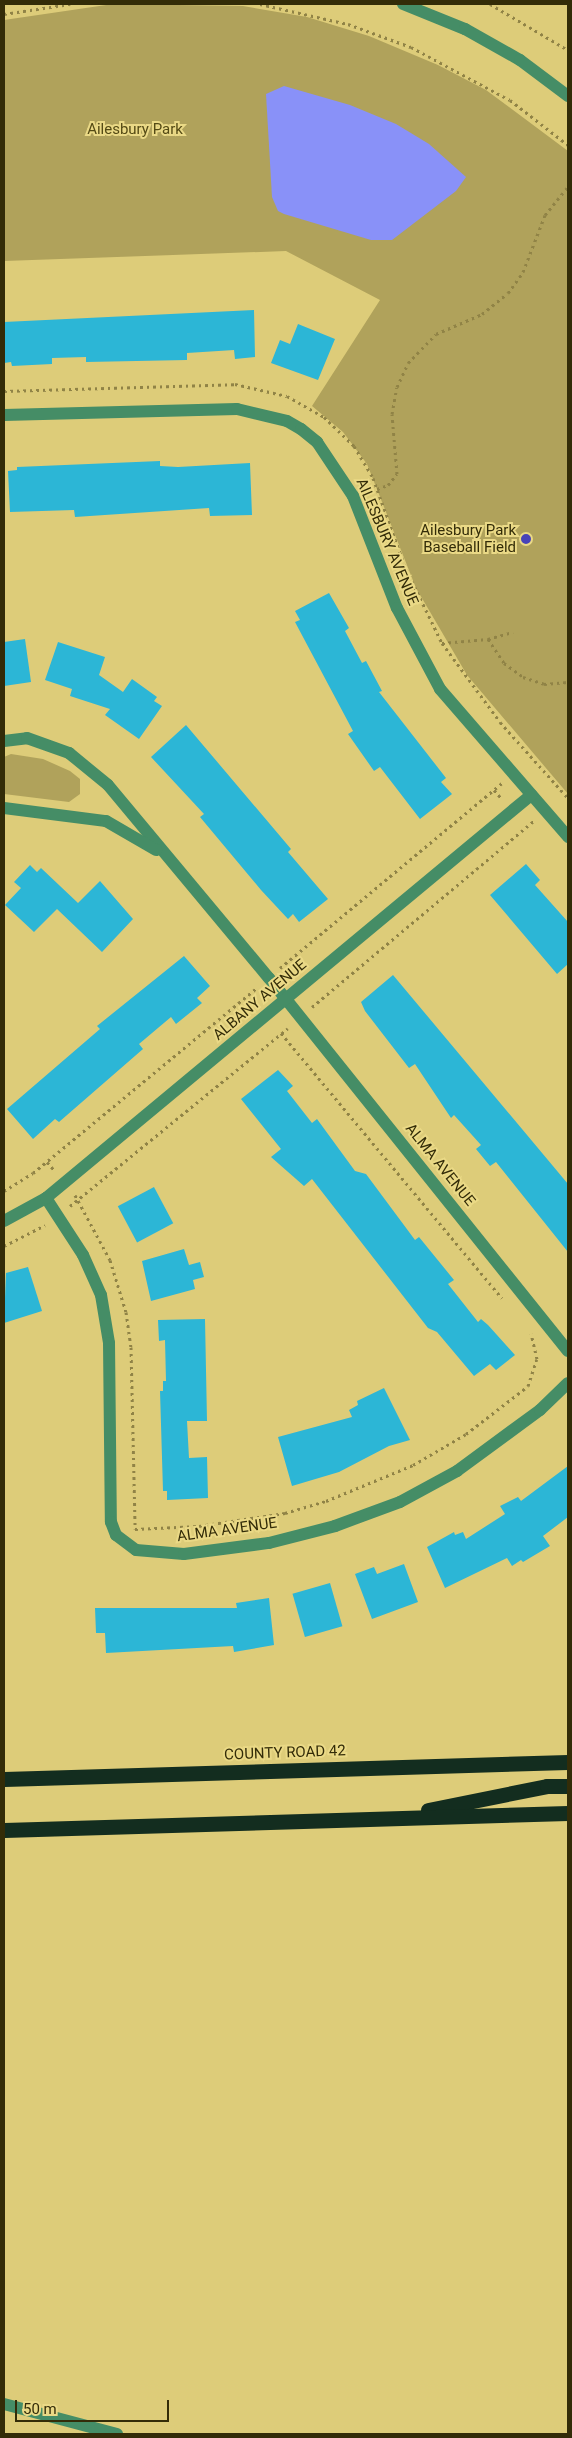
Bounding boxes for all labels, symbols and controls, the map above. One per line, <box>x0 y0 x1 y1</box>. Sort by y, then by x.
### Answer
park label: Ailesbury Park <box>87 121 183 139</box>
street label: AILESBURY AVENUE <box>352 476 422 608</box>
place label: Ailesbury Park Baseball Field <box>420 521 516 556</box>
marker: Ailesbury Park Baseball Field <box>520 533 532 545</box>
street label: ALBANY AVENUE <box>210 956 310 1044</box>
street label: ALMA AVENUE <box>401 1120 479 1210</box>
street label: ALMA AVENUE <box>176 1514 278 1546</box>
street label: COUNTY ROAD 42 <box>224 1742 346 1764</box>
scale bar <box>18 2390 171 2422</box>
text: 50 m <box>23 2400 57 2418</box>

